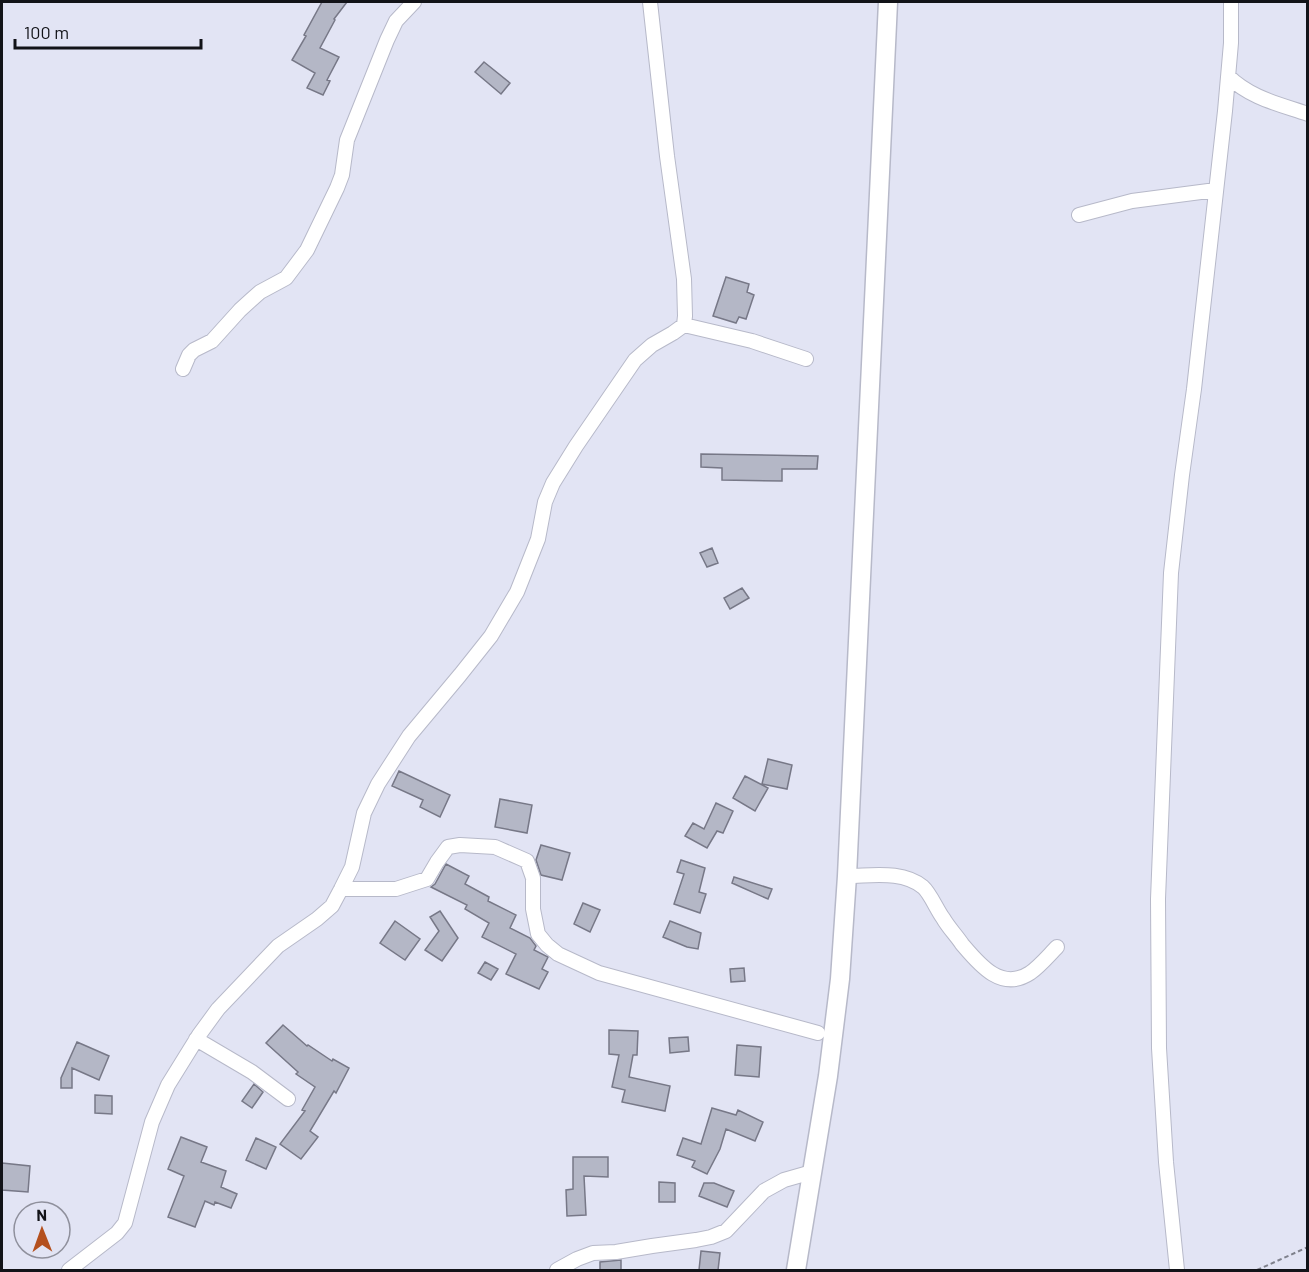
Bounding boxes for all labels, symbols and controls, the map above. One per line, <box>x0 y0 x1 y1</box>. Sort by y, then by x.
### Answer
scale bar <box>15 12 201 50</box>
text: 100 m <box>24 21 69 43</box>
north arrow <box>12 1200 72 1260</box>
text: N <box>36 1205 47 1224</box>

